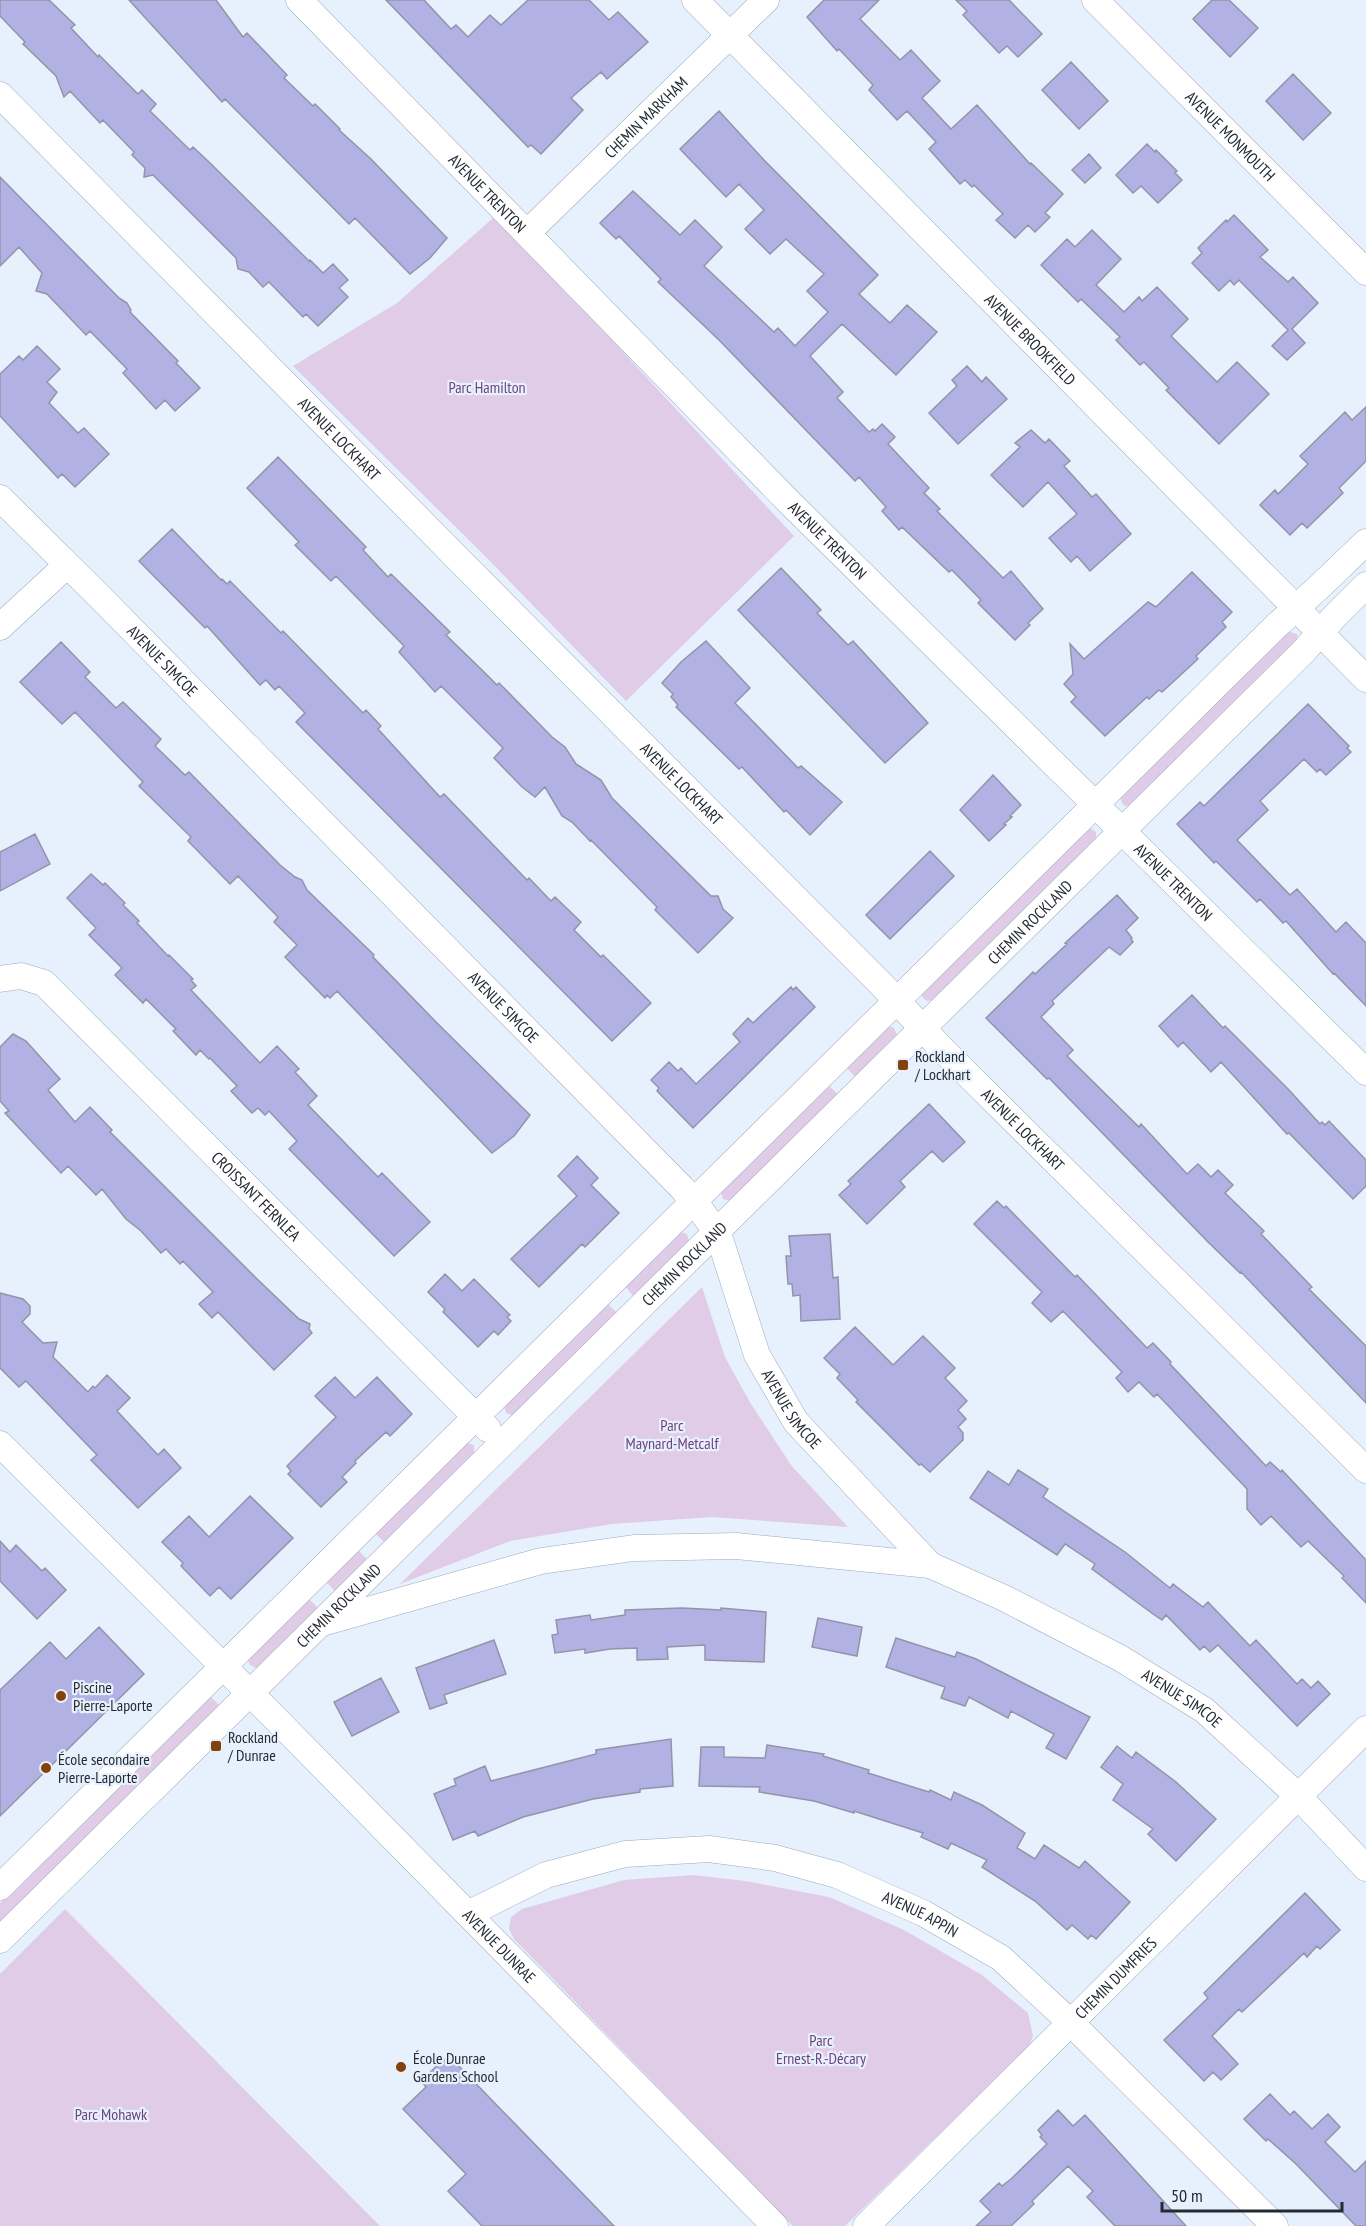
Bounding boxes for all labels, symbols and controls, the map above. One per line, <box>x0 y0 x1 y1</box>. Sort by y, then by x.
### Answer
street label: CHEMIN MARKHAM <box>600 72 692 162</box>
street label: AVENUE MONMOUTH <box>1181 87 1280 185</box>
street label: AVENUE TRENTON <box>445 150 531 237</box>
street label: AVENUE BROOKFIELD <box>981 289 1080 389</box>
park label: Parc Hamilton <box>448 377 526 397</box>
street label: AVENUE LOCKHART <box>294 393 385 484</box>
street label: AVENUE TRENTON <box>784 497 871 583</box>
street label: AVENUE SIMCOE <box>123 621 202 700</box>
street label: AVENUE LOCKHART <box>636 738 727 829</box>
street label: AVENUE TRENTON <box>1130 839 1217 925</box>
street label: CHEMIN ROCKLAND <box>983 876 1076 968</box>
street label: AVENUE SIMCOE <box>464 967 543 1047</box>
place label: Rockland / Lockhart <box>914 1046 971 1084</box>
marker: Rockland / Lockhart <box>896 1058 910 1072</box>
street label: AVENUE LOCKHART <box>978 1084 1069 1175</box>
street label: CROISSANT FERNLEA <box>207 1147 305 1245</box>
street label: CHEMIN ROCKLAND <box>638 1217 731 1310</box>
street label: AVENUE SIMCOE <box>758 1366 826 1453</box>
park label: Parc Maynard-Metcalf <box>625 1415 719 1453</box>
street label: CHEMIN ROCKLAND <box>292 1559 385 1652</box>
street label: AVENUE SIMCOE <box>1139 1664 1226 1732</box>
place label: Piscine Pierre-Laporte <box>73 1677 153 1715</box>
marker: Piscine Pierre-Laporte <box>54 1689 68 1703</box>
place label: Rockland / Dunrae <box>227 1727 278 1765</box>
marker: Rockland / Dunrae <box>209 1739 223 1753</box>
place label: École secondaire Pierre-Laporte <box>58 1749 150 1787</box>
marker: École secondaire Pierre-Laporte <box>39 1761 53 1775</box>
street label: AVENUE APPIN <box>879 1886 962 1941</box>
street label: AVENUE DUNRAE <box>459 1905 540 1987</box>
street label: CHEMIN DUMFRIES <box>1070 1933 1161 2023</box>
park label: Parc Ernest-R.-Décary <box>776 2030 866 2068</box>
place label: École Dunrae Gardens School <box>413 2048 498 2086</box>
marker: École Dunrae Gardens School <box>394 2060 408 2074</box>
park label: Parc Mohawk <box>75 2104 148 2124</box>
scale bar <box>1162 2175 1342 2213</box>
text: 50 m <box>1171 2184 1203 2207</box>

